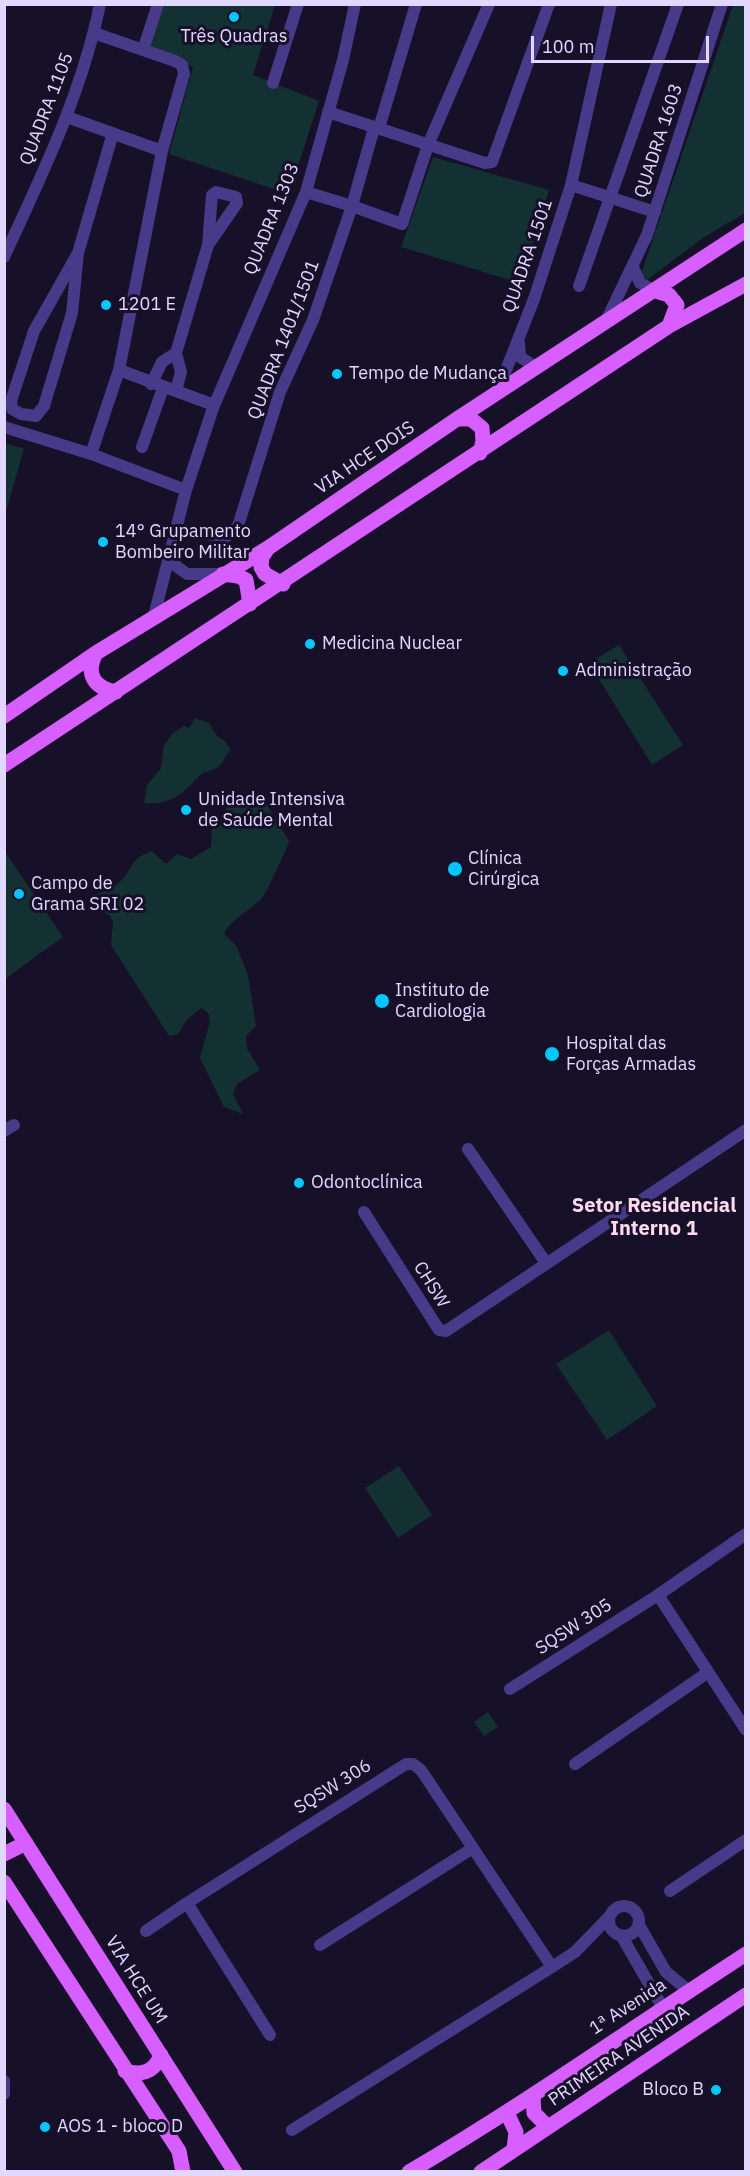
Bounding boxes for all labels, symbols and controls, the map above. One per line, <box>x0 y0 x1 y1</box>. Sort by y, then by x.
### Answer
marker: Três Quadras <box>227 10 241 24</box>
scale bar <box>534 24 712 62</box>
place label: Três Quadras <box>181 26 287 48</box>
text: 100 m <box>542 35 594 58</box>
street label: QUADRA 1105 <box>16 50 78 168</box>
street label: QUADRA 1603 <box>630 81 688 201</box>
street label: QUADRA 1303 <box>240 160 304 278</box>
street label: QUADRA 1501 <box>498 196 558 316</box>
street label: QUADRA 1401/1501 <box>244 257 324 423</box>
place label: 1201 E <box>118 294 176 316</box>
marker: 1201 E <box>99 298 113 312</box>
place label: Tempo de Mudança <box>349 363 507 385</box>
marker: Tempo de Mudança <box>330 367 344 381</box>
street label: VIA HCE DOIS <box>311 417 419 499</box>
place label: 14° Grupamento Bombeiro Militar <box>115 521 251 564</box>
marker: 14° Grupamento Bombeiro Militar <box>96 535 110 549</box>
place label: Medicina Nuclear <box>322 633 462 655</box>
marker: Medicina Nuclear <box>303 637 317 651</box>
place label: Administração <box>575 660 692 682</box>
marker: Administração <box>556 664 570 678</box>
place label: Unidade Intensiva de Saúde Mental <box>198 789 345 832</box>
marker: Unidade Intensiva de Saúde Mental <box>179 803 193 817</box>
place label: Clínica Cirúrgica <box>468 848 539 890</box>
marker: Clínica Cirúrgica <box>446 860 464 878</box>
place label: Campo de Grama SRI 02 <box>31 873 144 916</box>
marker: Campo de Grama SRI 02 <box>12 887 26 901</box>
place label: Instituto de Cardiologia <box>395 980 489 1022</box>
marker: Instituto de Cardiologia <box>373 992 391 1010</box>
place label: Hospital das Forças Armadas <box>566 1033 696 1076</box>
marker: Hospital das Forças Armadas <box>543 1045 561 1063</box>
place label: Odontoclínica <box>311 1172 423 1194</box>
marker: Odontoclínica <box>292 1176 306 1190</box>
district label: Setor Residencial Interno 1 <box>572 1194 736 1241</box>
street label: CHSW <box>408 1258 454 1312</box>
street label: SQSW 305 <box>532 1594 616 1660</box>
street label: SQSW 306 <box>291 1755 375 1819</box>
street label: VIA HCE UM <box>101 1932 171 2028</box>
street label: 1ª Avenida <box>586 1974 670 2040</box>
street label: PRIMEIRA AVENIDA <box>545 2001 693 2111</box>
place label: Bloco B <box>642 2079 704 2101</box>
marker: Bloco B <box>709 2083 723 2097</box>
place label: AOS 1 - bloco D <box>57 2116 183 2138</box>
marker: AOS 1 - bloco D <box>38 2120 52 2134</box>

